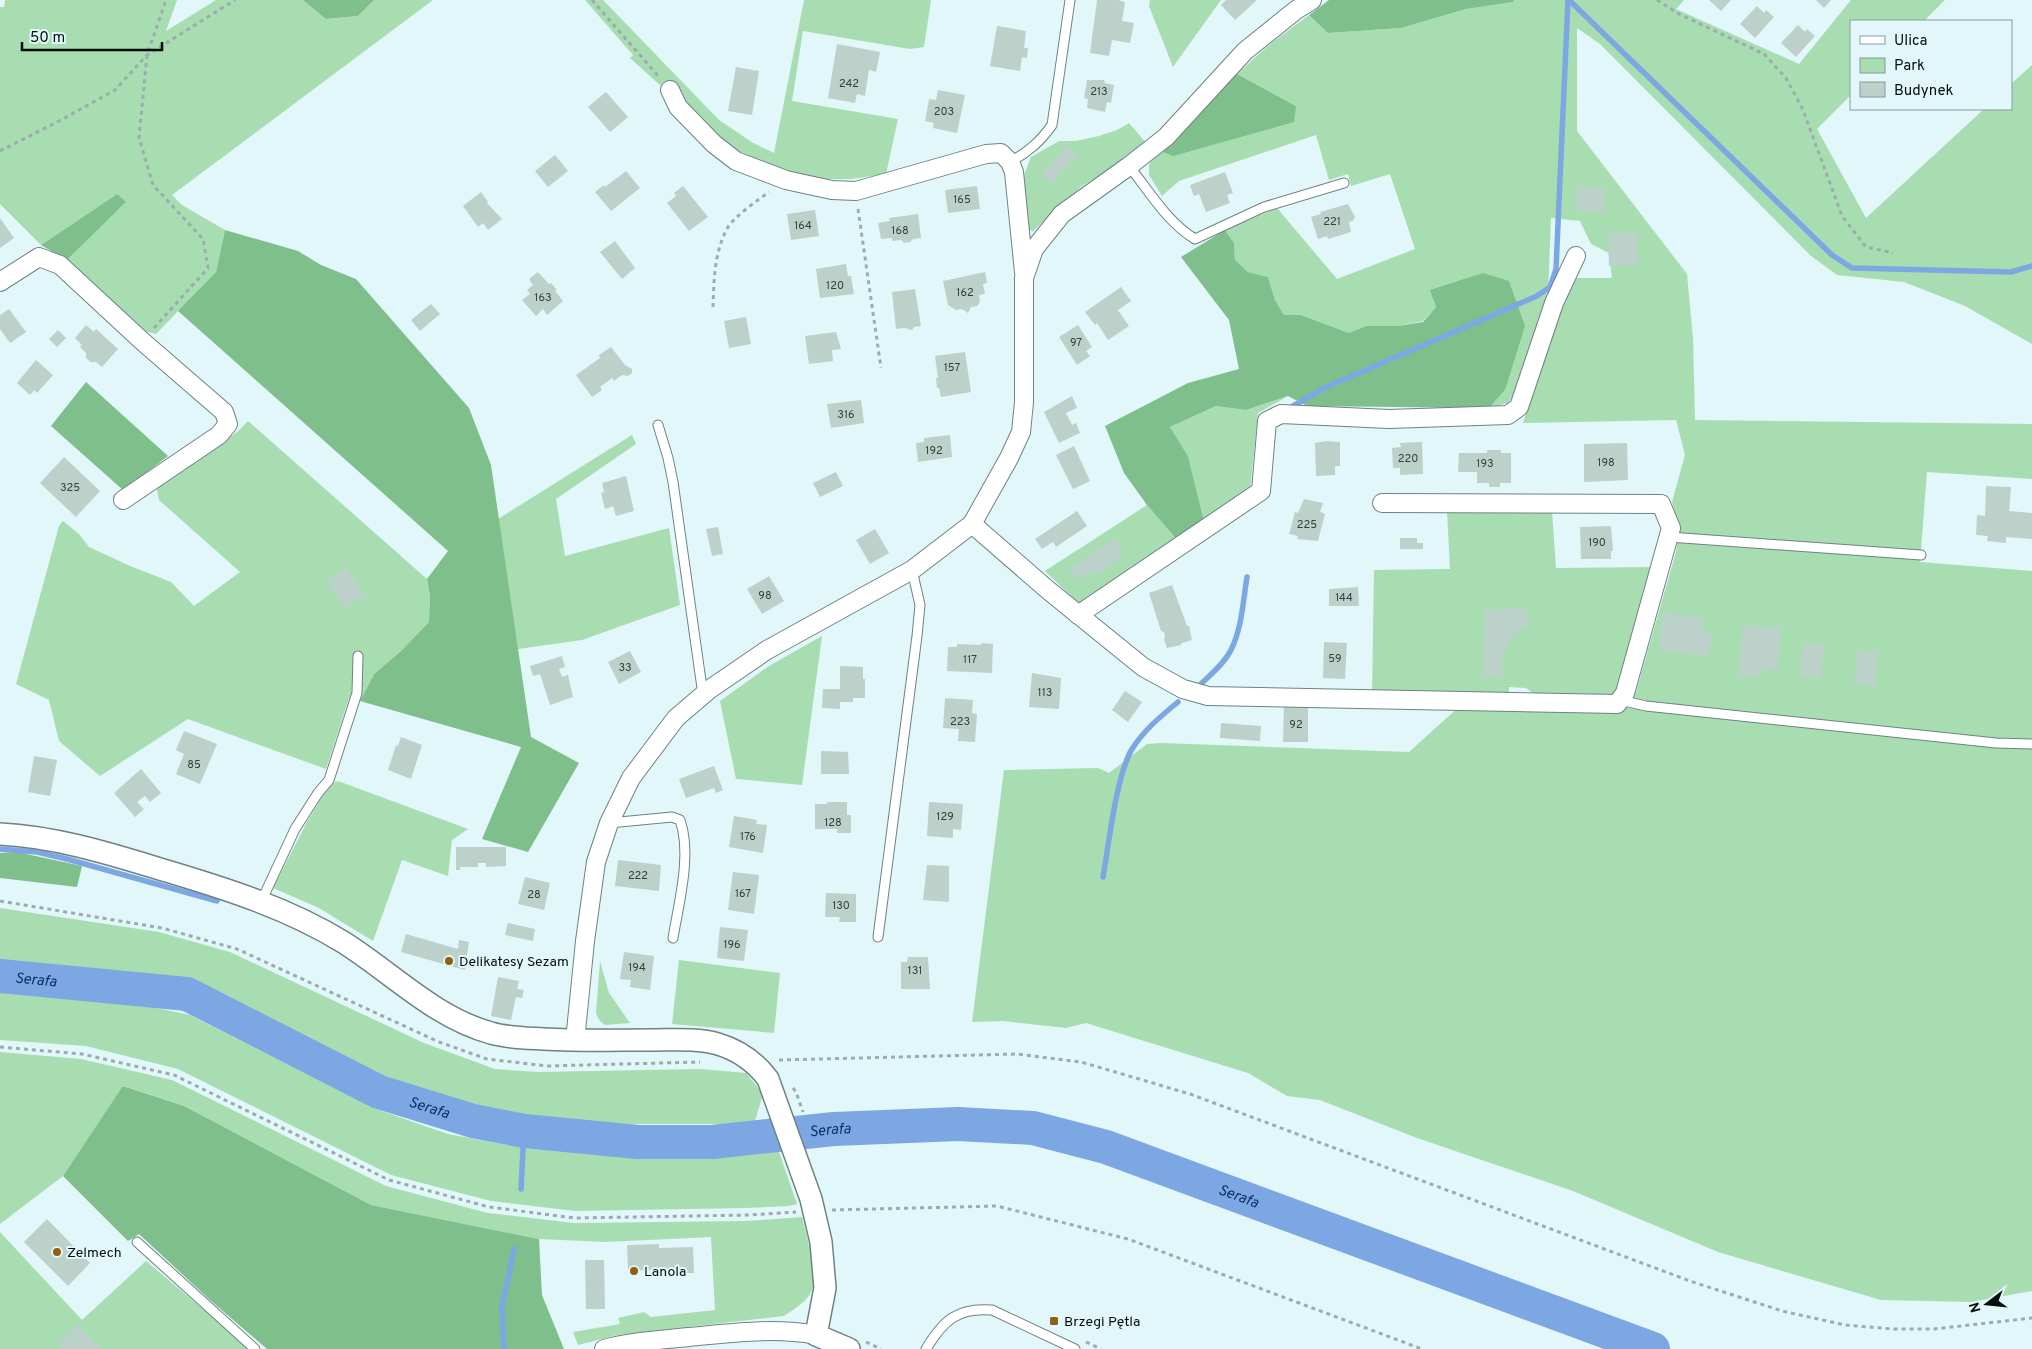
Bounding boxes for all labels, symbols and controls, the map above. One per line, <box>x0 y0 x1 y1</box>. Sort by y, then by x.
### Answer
scale bar <box>22 20 162 52</box>
legend <box>1850 20 2012 110</box>
text: 50 m <box>30 29 65 48</box>
text: Ulica <box>1894 32 1927 51</box>
text: Park <box>1894 57 1925 76</box>
house number: 242 <box>839 77 859 91</box>
text: Budynek <box>1894 82 1953 101</box>
house number: 213 <box>1090 85 1108 99</box>
house number: 203 <box>934 105 954 119</box>
house number: 165 <box>953 193 971 207</box>
house number: 221 <box>1323 215 1341 229</box>
house number: 164 <box>794 219 812 233</box>
house number: 168 <box>891 224 909 238</box>
house number: 120 <box>826 279 844 293</box>
house number: 162 <box>956 286 974 300</box>
house number: 163 <box>534 291 552 305</box>
house number: 97 <box>1070 336 1082 350</box>
house number: 157 <box>944 361 961 375</box>
house number: 316 <box>837 408 855 422</box>
house number: 192 <box>925 444 943 458</box>
house number: 220 <box>1398 452 1418 466</box>
house number: 198 <box>1597 456 1615 470</box>
house number: 193 <box>1476 457 1494 471</box>
house number: 325 <box>60 481 80 495</box>
house number: 225 <box>1297 518 1317 532</box>
house number: 190 <box>1588 536 1606 550</box>
house number: 98 <box>758 589 772 603</box>
house number: 144 <box>1335 591 1353 605</box>
house number: 59 <box>1328 652 1342 666</box>
house number: 117 <box>963 653 977 667</box>
house number: 33 <box>618 661 632 675</box>
house number: 113 <box>1038 686 1052 700</box>
house number: 223 <box>950 715 970 729</box>
house number: 92 <box>1289 718 1303 732</box>
house number: 85 <box>187 758 201 772</box>
house number: 129 <box>936 810 954 824</box>
house number: 128 <box>824 816 842 830</box>
house number: 176 <box>740 830 756 844</box>
house number: 222 <box>628 869 648 883</box>
house number: 167 <box>735 887 751 901</box>
house number: 28 <box>527 888 541 902</box>
house number: 130 <box>832 899 850 913</box>
house number: 196 <box>723 938 741 952</box>
place label: Delikatesy Sezam <box>459 954 569 971</box>
marker: Delikatesy Sezam <box>443 955 455 967</box>
house number: 194 <box>628 961 646 975</box>
house number: 131 <box>908 964 922 978</box>
water label: Serafa <box>14 969 58 992</box>
water label: Serafa <box>406 1094 452 1124</box>
water label: Serafa <box>808 1120 852 1143</box>
water label: Serafa <box>1215 1181 1261 1214</box>
place label: Zelmech <box>67 1245 122 1262</box>
marker: Zelmech <box>51 1246 63 1258</box>
place label: Lanola <box>644 1264 686 1281</box>
marker: Lanola <box>628 1265 640 1277</box>
north arrow <box>1962 1279 2012 1329</box>
text: N <box>1966 1300 1986 1314</box>
place label: Brzegi Pętla <box>1064 1314 1140 1331</box>
marker: Brzegi Pętla <box>1048 1315 1060 1327</box>

